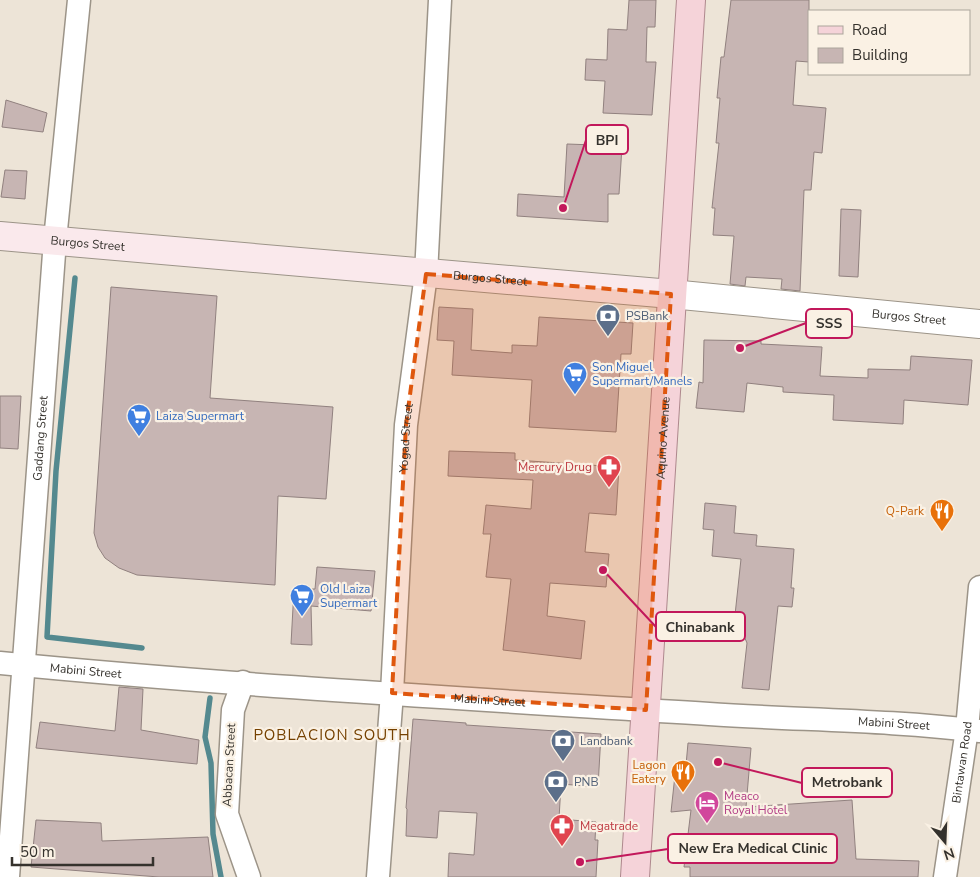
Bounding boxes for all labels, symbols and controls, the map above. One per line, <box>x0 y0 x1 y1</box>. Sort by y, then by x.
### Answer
legend <box>808 10 970 75</box>
text: Road <box>852 20 887 40</box>
text: Building <box>852 45 908 65</box>
callout: BPI <box>586 125 628 154</box>
text: BPI <box>596 131 618 150</box>
street label: Burgos Street <box>50 232 126 255</box>
street label: Burgos Street <box>452 267 529 290</box>
bank icon: PSBank <box>595 303 621 337</box>
street label: Burgos Street <box>871 306 948 329</box>
place label: PSBank <box>626 308 669 324</box>
callout: SSS <box>806 309 852 338</box>
text: SSS <box>816 314 842 333</box>
place label: Son Miguel Supermart/Manels <box>592 359 693 389</box>
supermarket icon: Son Miguel Supermart/Manels <box>562 361 588 395</box>
street label: Gaddang Street <box>29 394 52 481</box>
street label: Aquino Avenue <box>652 396 674 480</box>
street label: Yogad Street <box>395 402 417 474</box>
supermarket icon: Laiza Supermart <box>126 403 152 437</box>
place label: Laiza Supermart <box>156 408 245 424</box>
pharmacy icon: Mercury Drug <box>596 454 622 488</box>
place label: Mercury Drug <box>518 459 592 475</box>
restaurant icon: Q-Park <box>929 498 955 532</box>
place label: Q-Park <box>886 503 925 519</box>
place label: Old Laiza Supermart <box>320 581 378 611</box>
supermarket icon: Old Laiza Supermart <box>289 583 315 617</box>
callout: Chinabank <box>656 612 745 641</box>
text: Chinabank <box>666 618 735 637</box>
street label: Mabini Street <box>49 660 123 682</box>
street label: Mabini Street <box>453 690 527 711</box>
street label: Mabini Street <box>858 713 931 734</box>
street label: Bintawan Road <box>948 721 976 804</box>
street label: Abbacan Street <box>219 722 239 807</box>
district label: POBLACION SOUTH <box>253 725 411 745</box>
bank icon: Landbank <box>550 728 576 762</box>
place label: Landbank <box>580 733 634 749</box>
place label: Lagon Eatery <box>631 757 667 787</box>
restaurant icon: Lagon Eatery <box>670 759 696 793</box>
callout: Metrobank <box>802 768 892 797</box>
bank icon: PNB <box>543 769 569 803</box>
text: Metrobank <box>812 773 883 792</box>
place label: PNB <box>574 774 599 790</box>
place label: Meaco Royal Hotel <box>724 788 788 818</box>
hotel icon: Meaco Royal Hotel <box>694 790 720 824</box>
pharmacy icon: Megatrade <box>549 813 575 847</box>
north arrow <box>920 817 970 867</box>
place label: Megatrade <box>580 818 638 834</box>
scale bar <box>12 834 154 866</box>
callout: New Era Medical Clinic <box>668 834 837 863</box>
text: New Era Medical Clinic <box>679 839 828 858</box>
text: 50 m <box>20 842 55 862</box>
text: N <box>941 843 957 865</box>

